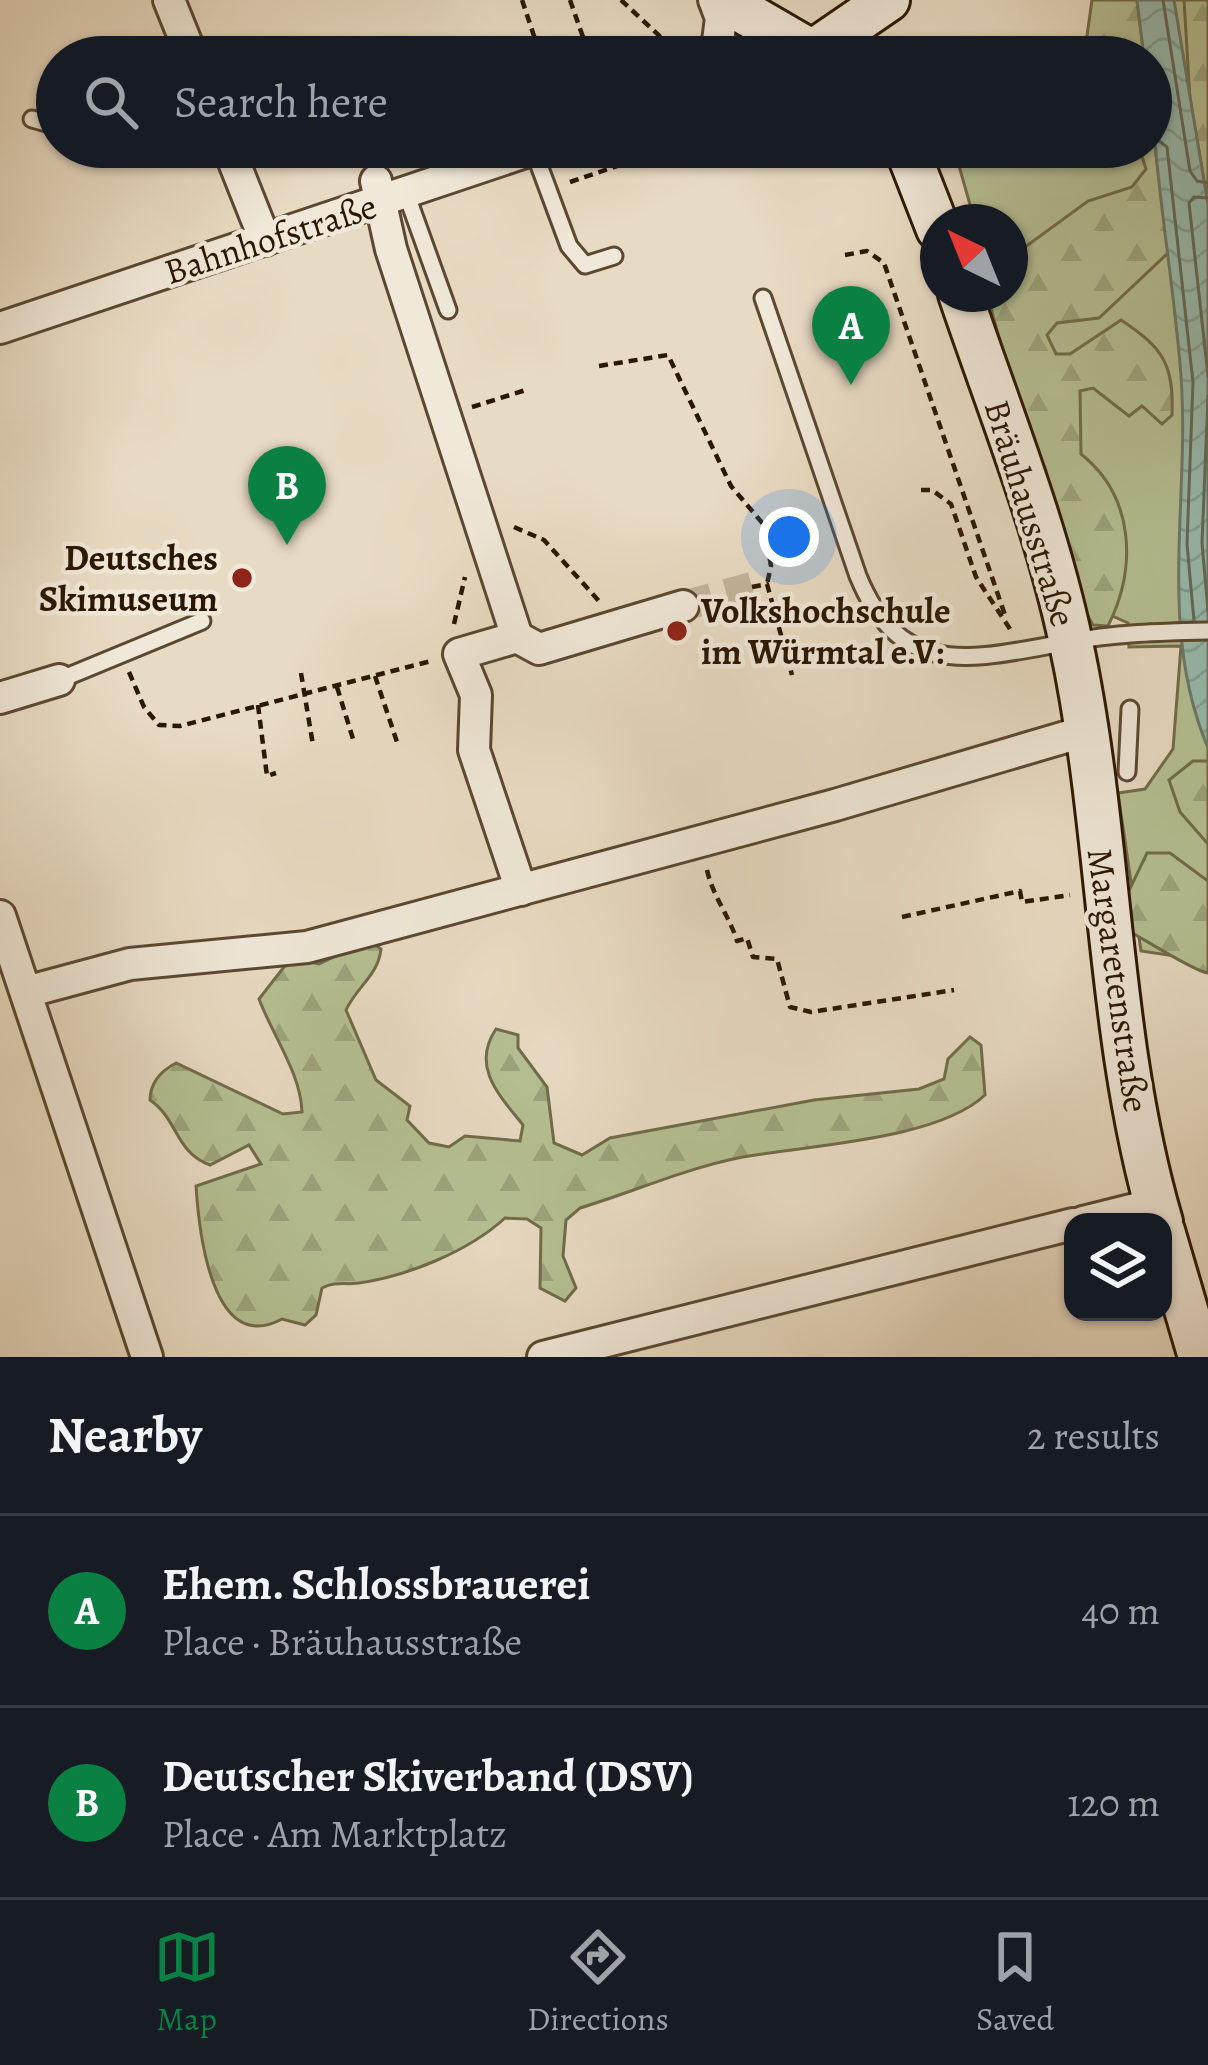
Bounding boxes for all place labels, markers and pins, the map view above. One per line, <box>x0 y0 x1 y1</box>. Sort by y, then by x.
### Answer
pin: A <box>812 286 890 385</box>
pin: B <box>248 446 326 545</box>
place label: Deutsches Skimuseum <box>39 533 218 623</box>
marker: Deutsches Skimuseum <box>229 565 255 591</box>
place label: Volkshochschule im Würmtal e.V: <box>700 586 951 676</box>
marker: Volkshochschule im Würmtal e.V: <box>664 618 690 644</box>

